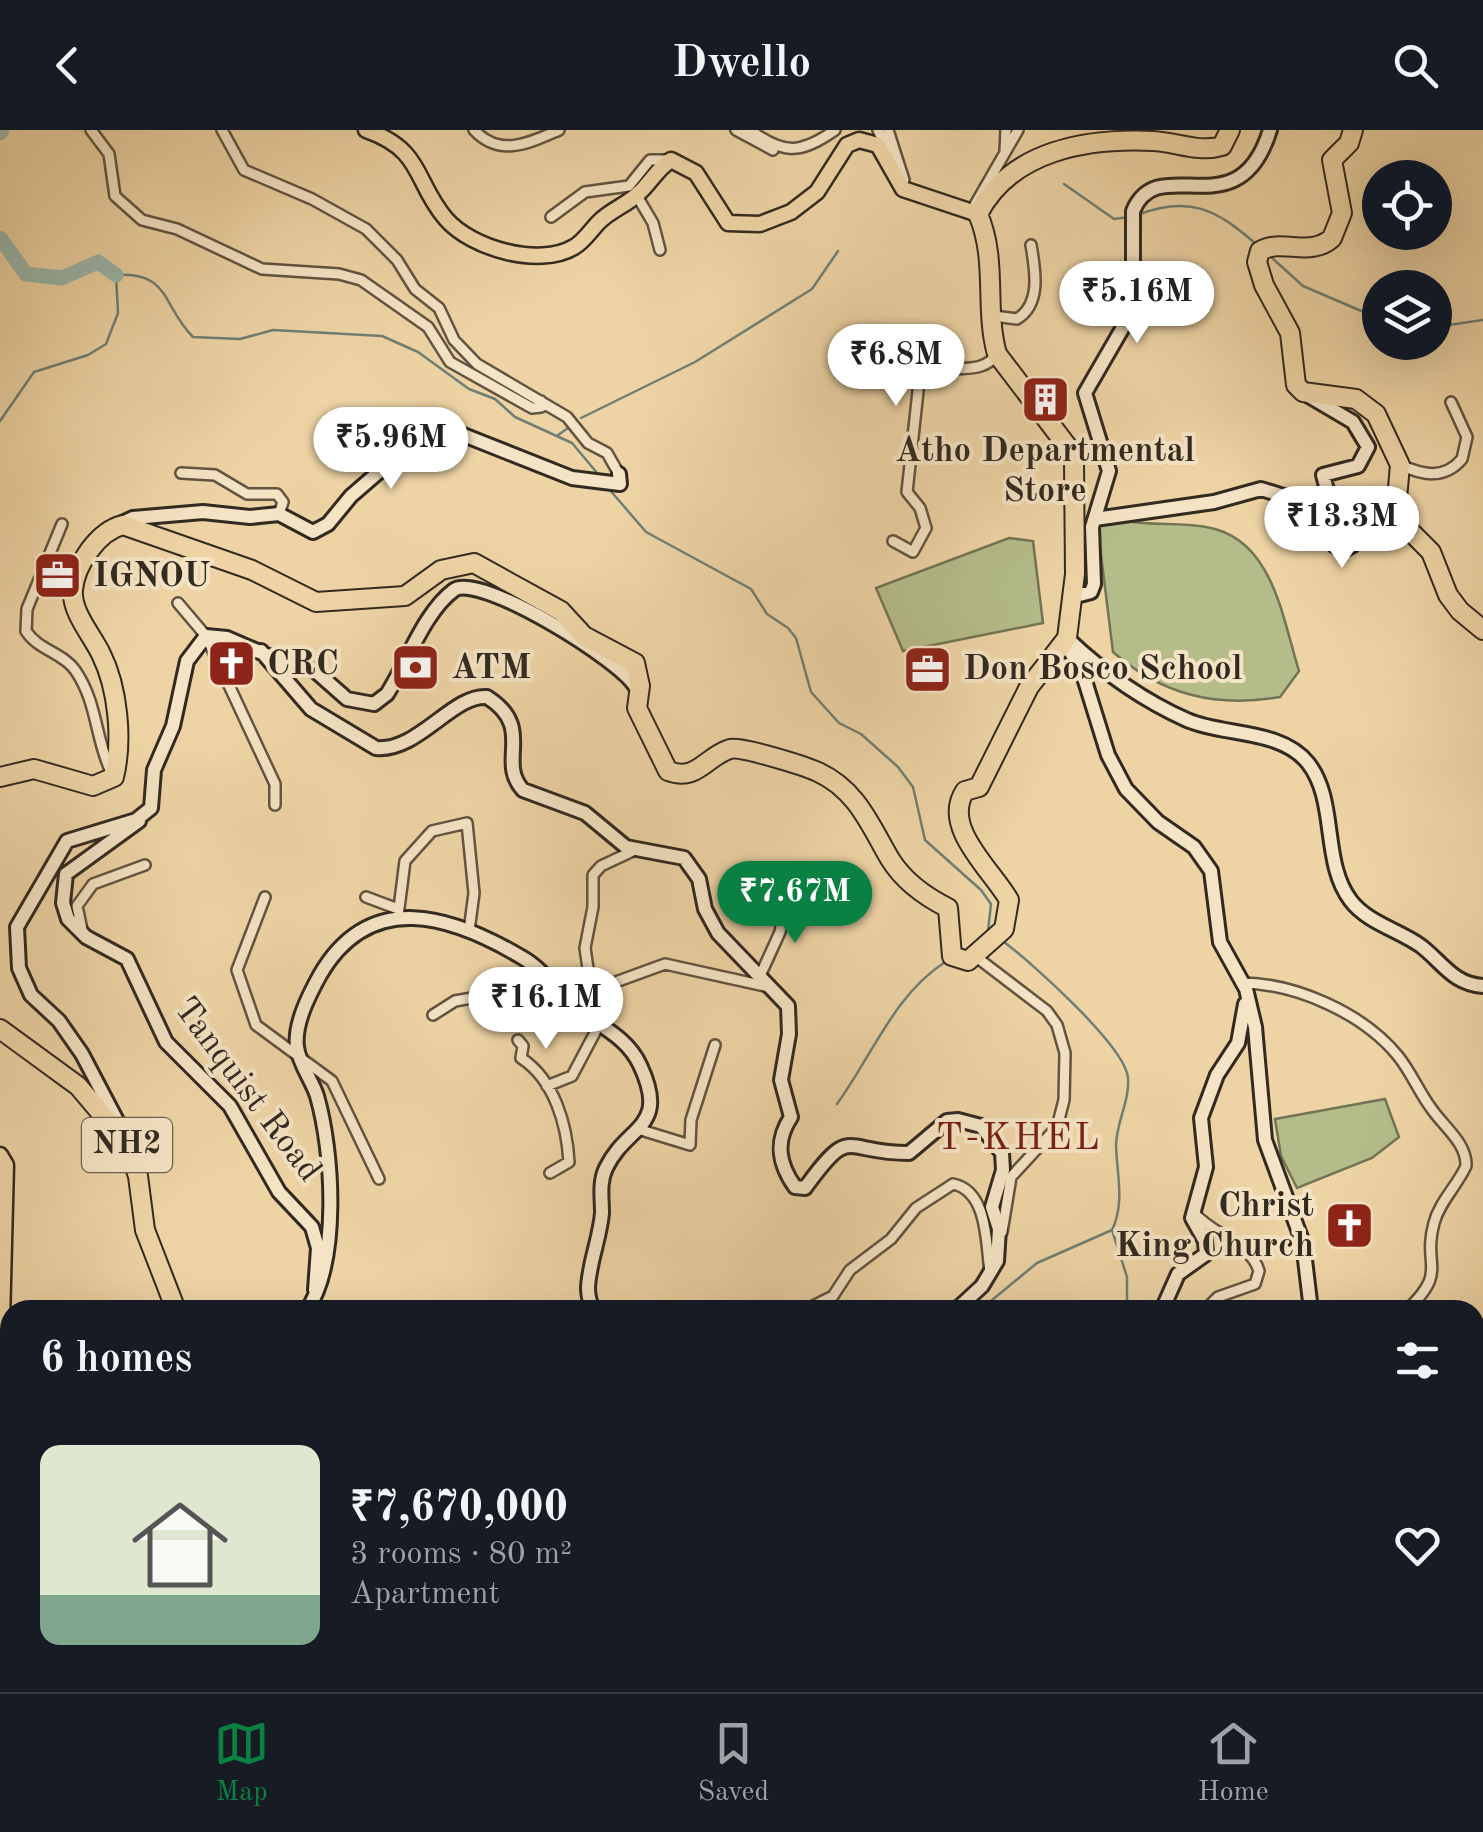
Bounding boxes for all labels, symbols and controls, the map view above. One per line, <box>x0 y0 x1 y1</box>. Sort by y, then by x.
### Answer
icon: back <box>40 38 95 93</box>
icon: search <box>1388 38 1443 93</box>
text: Dwello <box>672 42 811 87</box>
map controls <box>1362 160 1452 360</box>
button: locate <box>1362 160 1452 250</box>
pin: ₹5.16M <box>1056 261 1218 346</box>
button: layers <box>1362 270 1452 360</box>
text: ₹5.16M <box>1081 277 1193 309</box>
pin: ₹6.8M <box>826 324 966 409</box>
text: ₹6.8M <box>850 340 942 372</box>
building icon: Atho Departmental Store <box>1019 373 1071 425</box>
pin: ₹5.96M <box>310 407 472 492</box>
text: ₹5.96M <box>335 423 447 455</box>
place label: Atho Departmental Store <box>895 434 1195 509</box>
pin: ₹13.3M <box>1261 486 1423 571</box>
text: ₹13.3M <box>1286 502 1398 534</box>
office icon: IGNOU <box>32 550 84 602</box>
place label: IGNOU <box>93 559 211 594</box>
church icon: CRC <box>206 638 258 690</box>
bank icon: ATM <box>390 642 442 694</box>
office icon: Don Bosco School <box>902 643 954 695</box>
place label: CRC <box>267 647 339 682</box>
place label: ATM <box>451 651 531 686</box>
place label: Don Bosco School <box>963 652 1243 687</box>
pin: ₹7.67M <box>714 861 876 946</box>
text: ₹7.67M <box>739 877 851 909</box>
pin: ₹16.1M <box>465 967 627 1052</box>
text: ₹16.1M <box>490 983 602 1015</box>
street label: Tanquist Road <box>167 991 327 1189</box>
road number: NH2 <box>82 1118 172 1172</box>
district label: T-KHEL <box>936 1120 1102 1158</box>
place label: Christ King Church <box>1115 1189 1314 1264</box>
church icon: Christ King Church <box>1323 1200 1375 1252</box>
icon: filters <box>1390 1333 1445 1388</box>
text: 6 homes <box>40 1339 192 1381</box>
icon: home <box>120 1485 240 1605</box>
text: ₹7,670,000 <box>350 1488 568 1530</box>
icon: heart <box>1390 1518 1445 1573</box>
text: 3 rooms · 80 m² <box>350 1539 572 1571</box>
text: Apartment <box>350 1579 500 1611</box>
tab: Map <box>214 1716 269 1811</box>
tab: Saved <box>698 1716 769 1811</box>
tab: Home <box>1198 1716 1269 1811</box>

